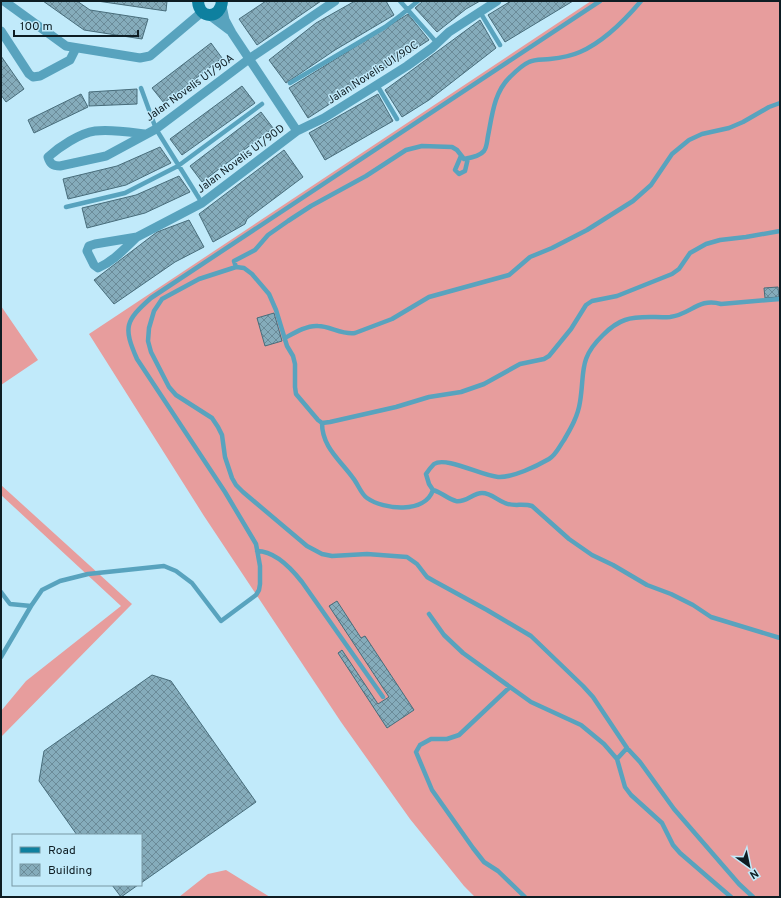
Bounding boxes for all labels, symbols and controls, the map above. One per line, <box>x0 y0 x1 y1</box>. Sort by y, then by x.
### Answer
scale bar <box>14 12 138 38</box>
text: 100 m <box>20 19 53 35</box>
street label: Jalan Novelis U1/90C <box>325 38 421 108</box>
street label: Jalan Novelis U1/90A <box>143 51 237 125</box>
street label: Jalan Novelis U1/90D <box>194 121 288 197</box>
legend <box>12 834 142 886</box>
text: Road <box>48 843 76 859</box>
north arrow <box>729 846 769 886</box>
text: Building <box>48 863 92 879</box>
text: N <box>747 866 761 882</box>

